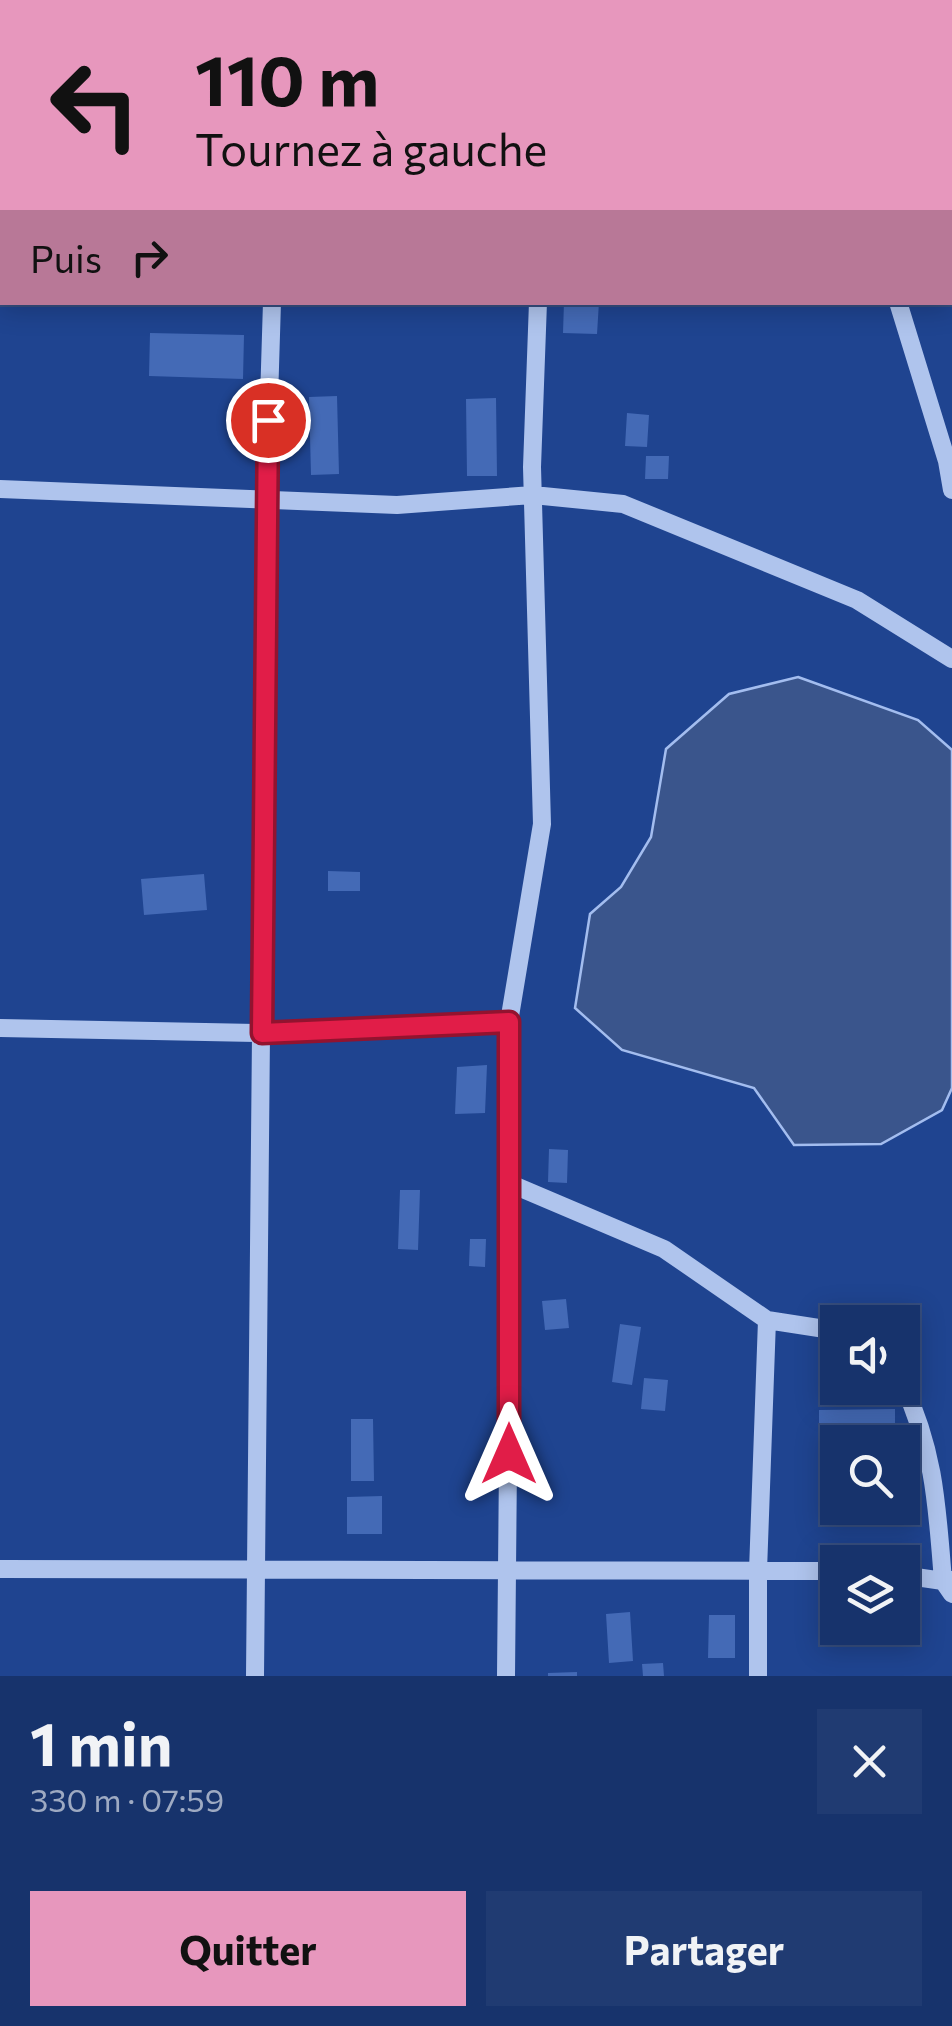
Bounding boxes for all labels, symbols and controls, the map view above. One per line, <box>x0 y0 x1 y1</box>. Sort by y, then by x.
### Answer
text: 110 m <box>195 35 379 120</box>
icon: left <box>30 40 160 170</box>
text: Tournez à gauche <box>195 120 547 175</box>
icon: right <box>122 230 177 285</box>
text: Puis <box>30 234 102 281</box>
pin <box>226 378 311 463</box>
icon: arrive <box>241 393 296 448</box>
map controls <box>820 1305 920 1645</box>
button: sound <box>820 1305 920 1405</box>
position arrow <box>457 1402 561 1506</box>
button: search <box>820 1425 920 1525</box>
button: layers <box>820 1545 920 1645</box>
text: 1 min <box>30 1705 172 1778</box>
button: close <box>817 1709 922 1814</box>
text: 330 m · 07:59 <box>30 1779 224 1819</box>
button: Quitter <box>30 1891 466 2006</box>
button: Partager <box>486 1891 922 2006</box>

